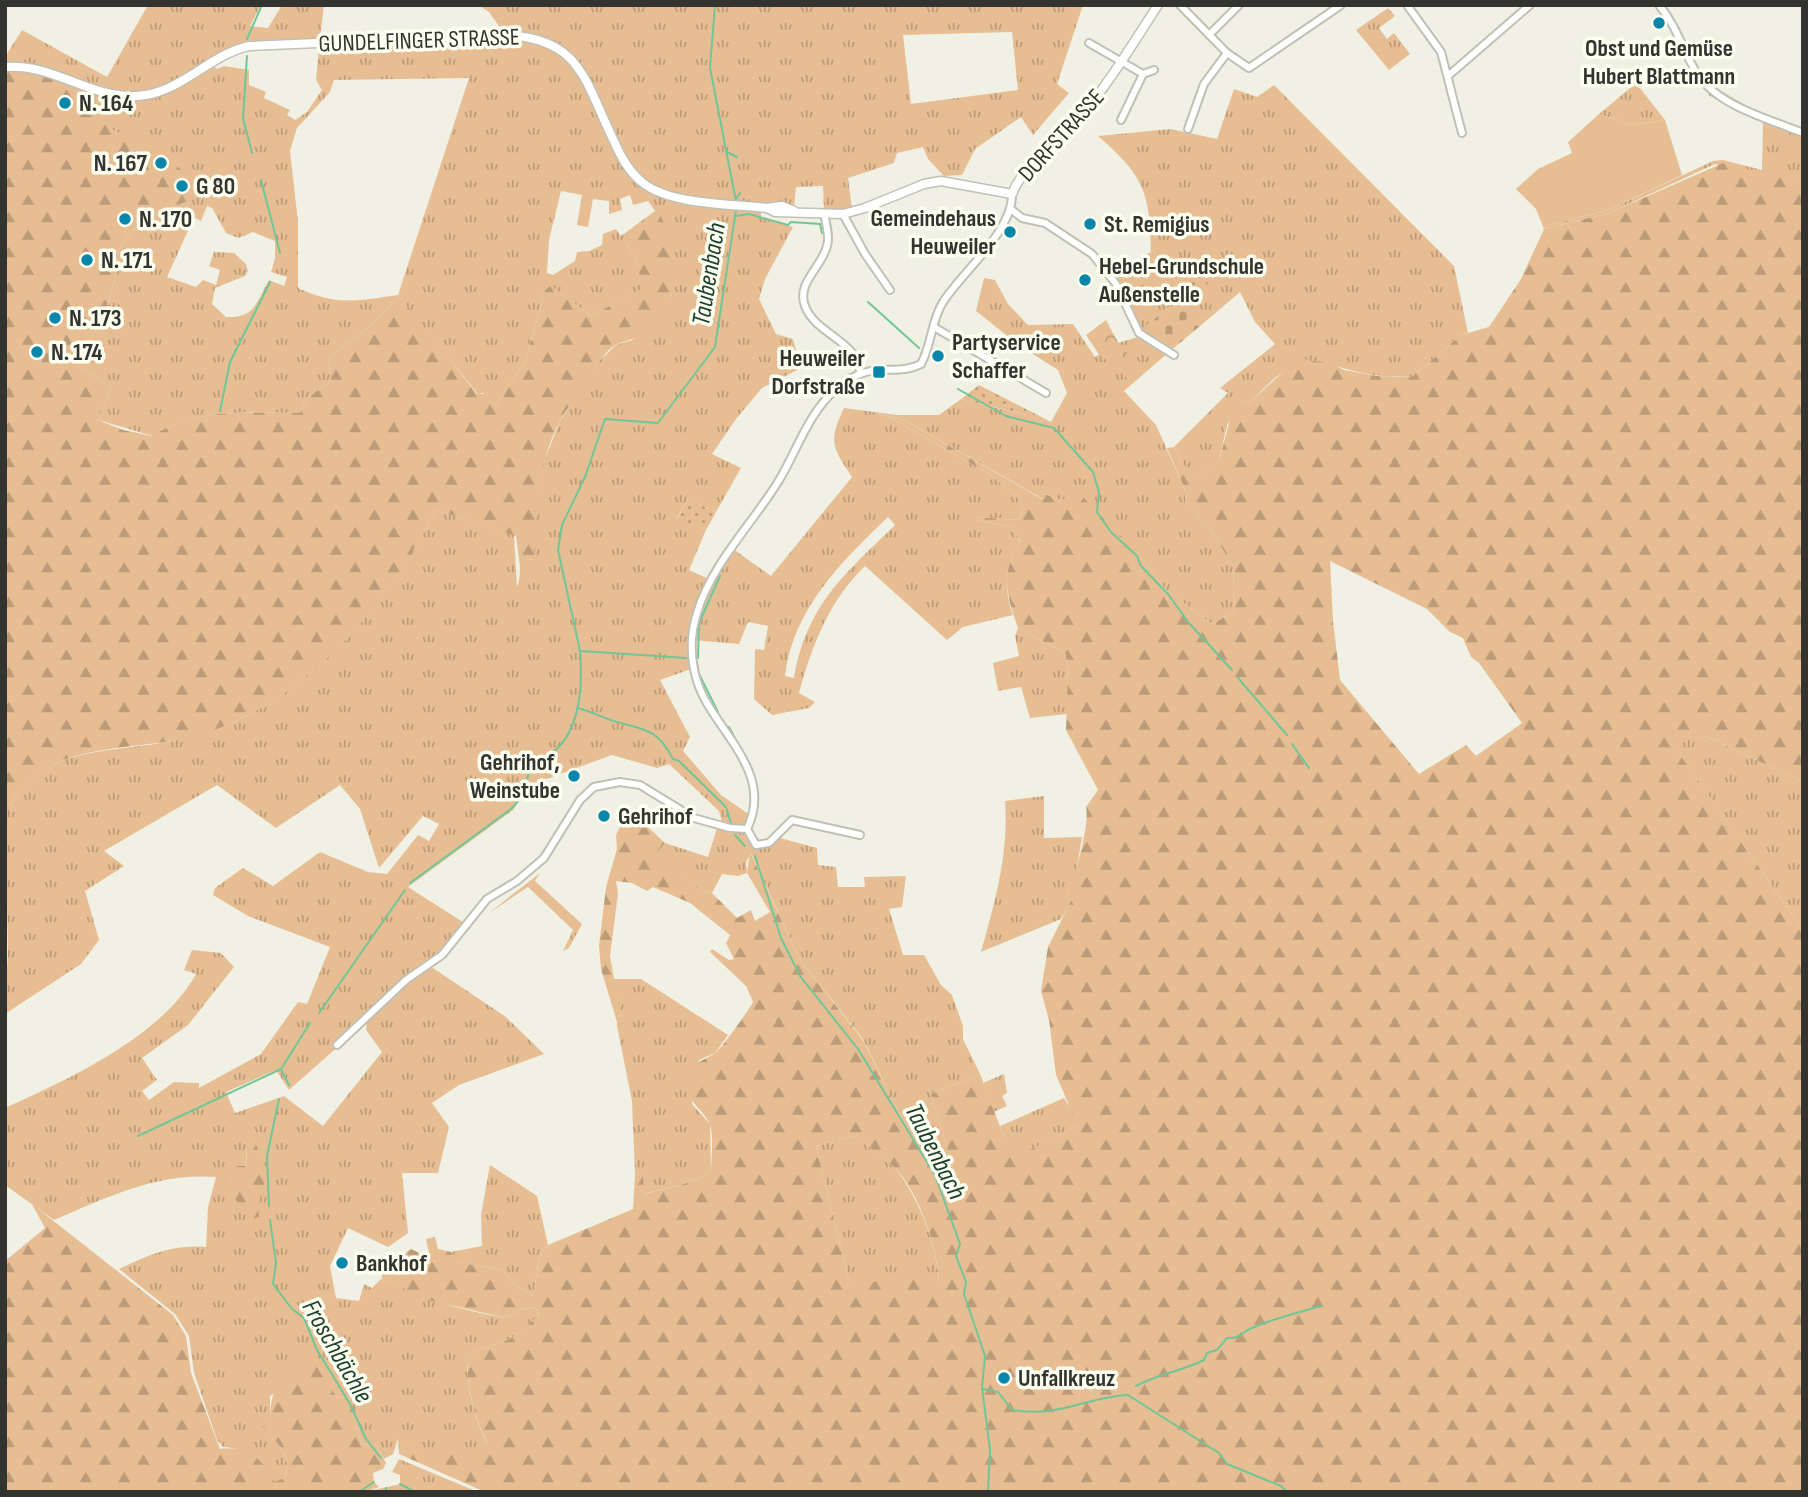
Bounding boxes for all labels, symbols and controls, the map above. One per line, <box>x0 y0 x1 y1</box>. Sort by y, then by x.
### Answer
marker: Obst und Gemüse Hubert Blattmann <box>1651 15 1667 31</box>
street label: GUNDELFINGER STRASSE <box>318 22 520 59</box>
place label: Obst und Gemüse Hubert Blattmann <box>1583 34 1735 91</box>
street label: DORFSTRASSE <box>1012 83 1111 188</box>
place label: N. 164 <box>79 89 133 118</box>
marker: N. 164 <box>57 95 73 111</box>
place label: N. 167 <box>94 149 148 178</box>
marker: N. 167 <box>153 155 169 171</box>
place label: G 80 <box>196 172 235 201</box>
marker: G 80 <box>174 178 190 194</box>
place label: Gemeindehaus Heuweiler <box>871 204 997 261</box>
place label: N. 170 <box>139 205 192 234</box>
place label: St. Remigius <box>1104 210 1210 239</box>
marker: N. 170 <box>117 211 133 227</box>
marker: St. Remigius <box>1082 216 1098 232</box>
water label: Taubenbach <box>686 221 733 328</box>
marker: Gemeindehaus Heuweiler <box>1002 224 1018 240</box>
place label: N. 171 <box>101 246 153 275</box>
marker: N. 171 <box>79 252 95 268</box>
place label: Hebel-Grundschule Außenstelle <box>1098 252 1264 309</box>
marker: Hebel-Grundschule Außenstelle <box>1077 272 1093 288</box>
place label: N. 173 <box>69 304 122 333</box>
marker: N. 173 <box>47 310 63 326</box>
place label: Partyservice Schaffer <box>952 328 1061 385</box>
place label: N. 174 <box>51 338 103 367</box>
marker: N. 174 <box>29 344 45 360</box>
place label: Heuweiler Dorfstraße <box>771 344 866 401</box>
marker: Partyservice Schaffer <box>930 348 946 364</box>
marker: Heuweiler Dorfstraße <box>871 364 887 380</box>
place label: Gehrihof, Weinstube <box>470 748 560 805</box>
marker: Gehrihof, Weinstube <box>566 768 582 784</box>
place label: Gehrihof <box>618 802 693 831</box>
marker: Gehrihof <box>596 808 612 824</box>
water label: Taubenbach <box>897 1099 972 1205</box>
place label: Bankhof <box>356 1249 427 1278</box>
marker: Bankhof <box>334 1255 350 1271</box>
water label: Froschbächle <box>295 1295 379 1409</box>
place label: Unfallkreuz <box>1018 1364 1115 1393</box>
marker: Unfallkreuz <box>996 1370 1012 1386</box>

